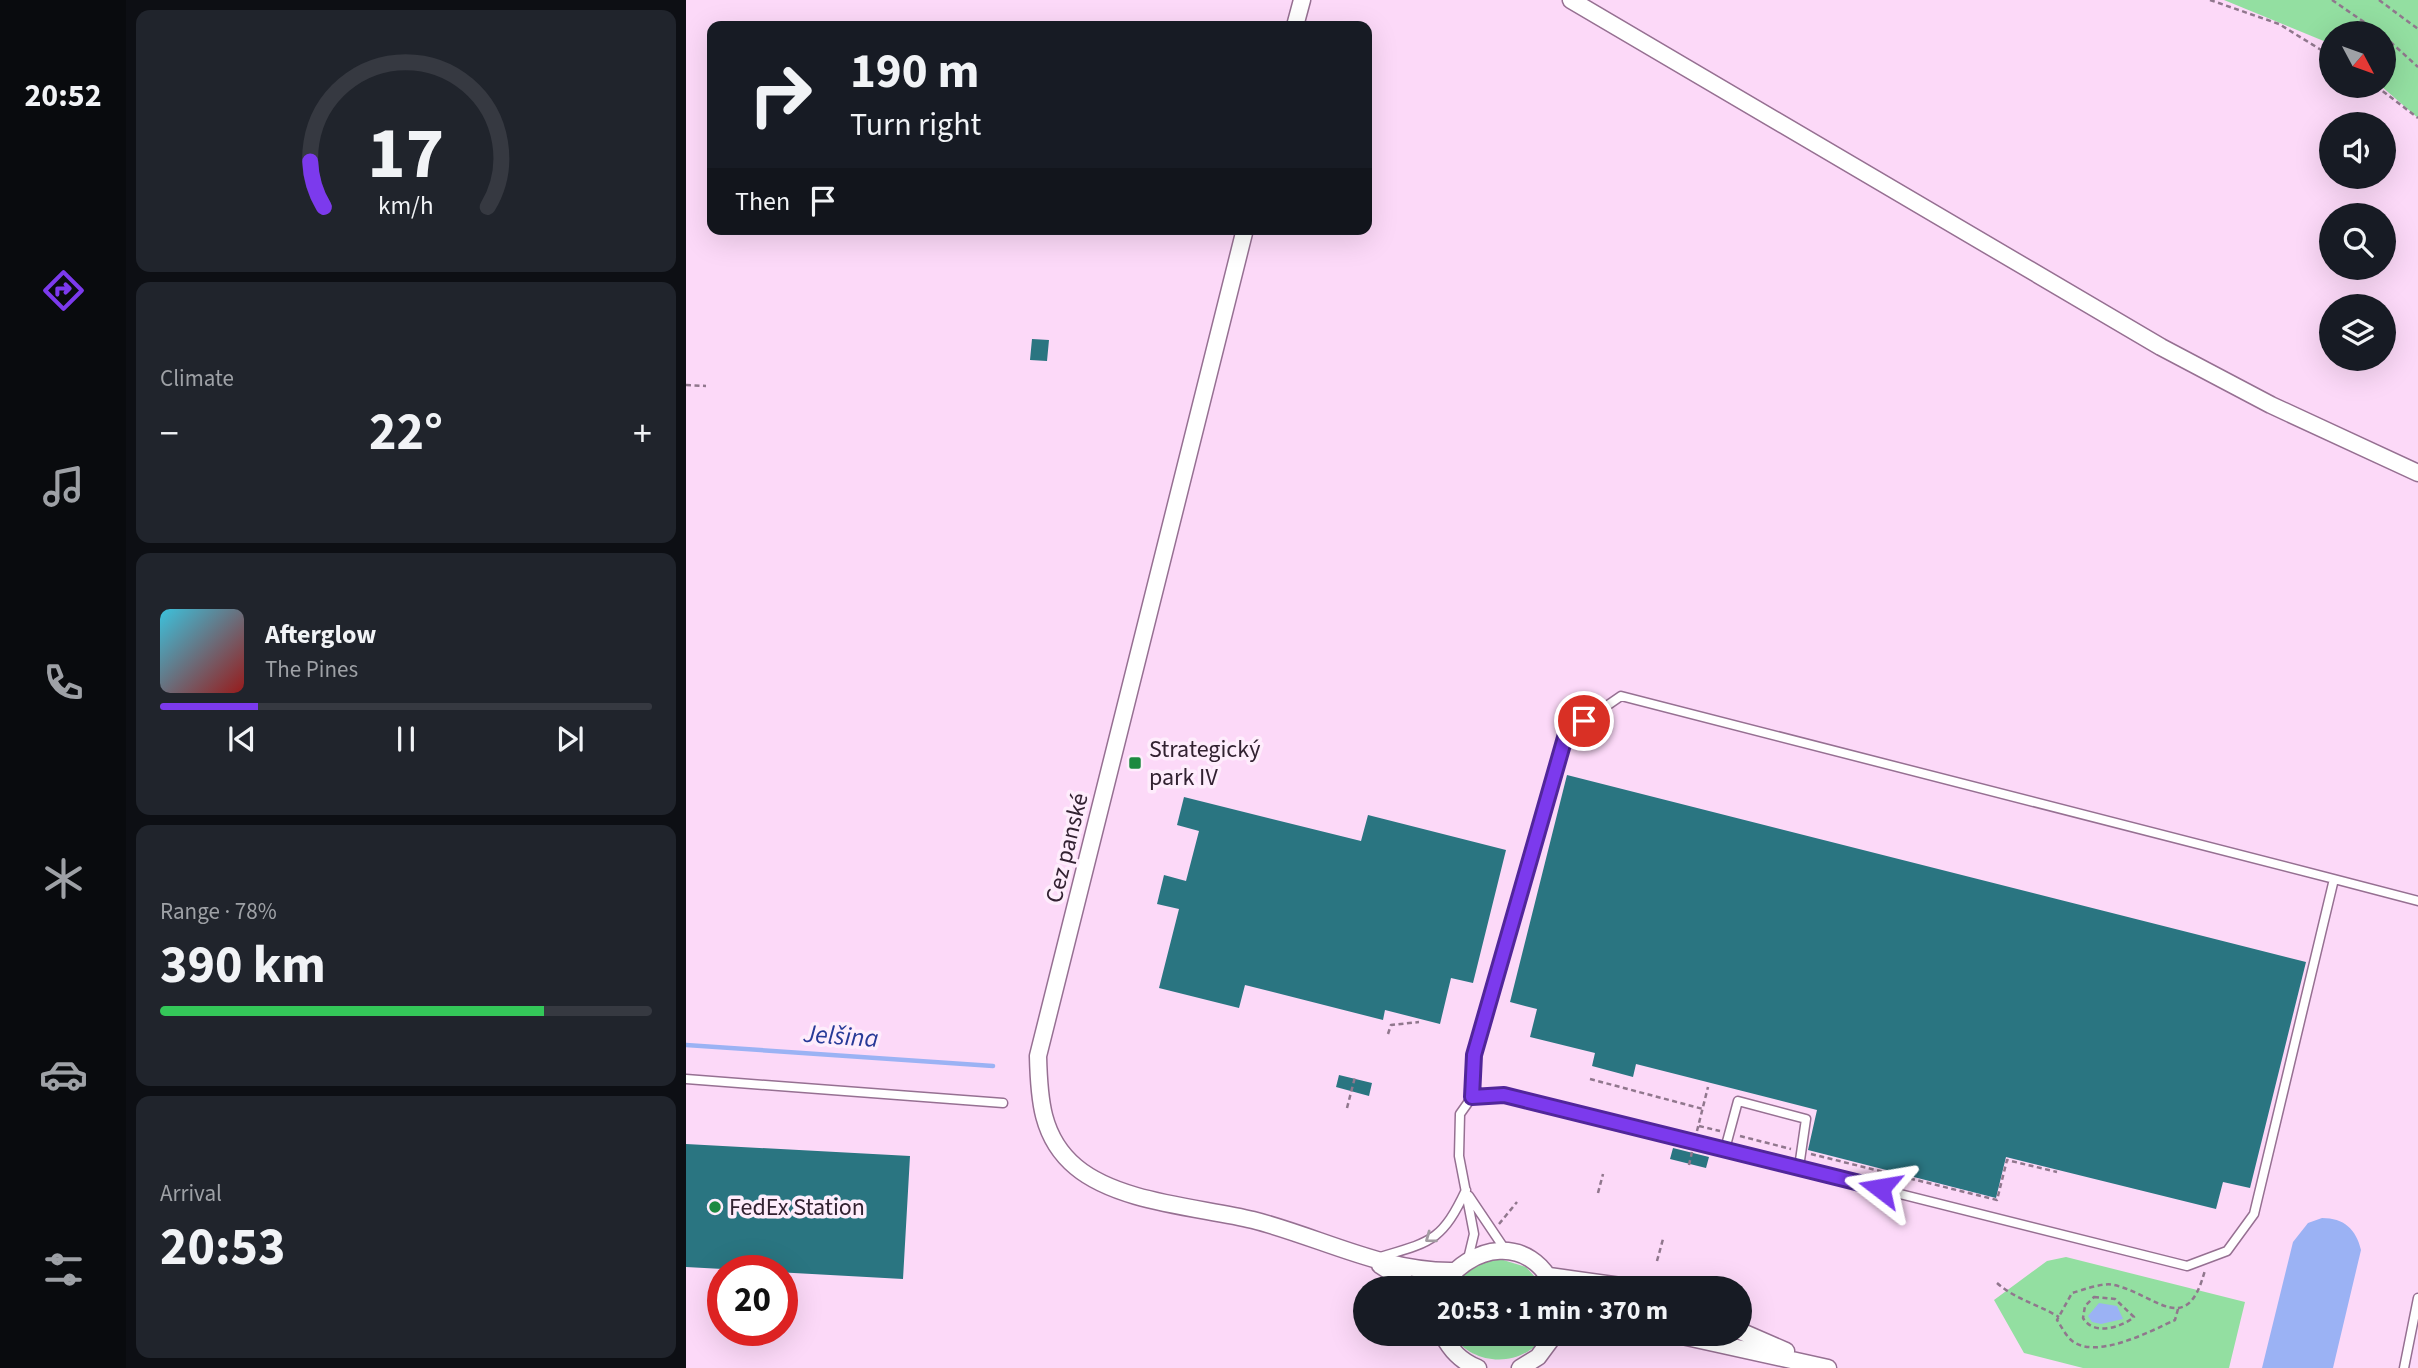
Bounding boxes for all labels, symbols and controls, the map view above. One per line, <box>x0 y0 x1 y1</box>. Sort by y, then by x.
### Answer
north arrow <box>2319 21 2396 98</box>
map controls <box>2319 21 2396 371</box>
text: 190 m <box>850 37 979 107</box>
icon: right <box>735 49 826 140</box>
text: 20:52 <box>24 73 102 119</box>
text: 17 <box>368 102 444 206</box>
text: Turn right <box>850 102 981 148</box>
button: sound <box>2319 112 2396 189</box>
icon: arrive <box>804 182 842 220</box>
text: Then <box>735 183 790 220</box>
text: km/h <box>378 188 434 224</box>
button: search <box>2319 203 2396 280</box>
icon: directions <box>39 266 88 315</box>
button: layers <box>2319 294 2396 371</box>
text: Climate <box>160 362 234 395</box>
text: 22° <box>369 396 443 470</box>
text: − <box>160 407 179 461</box>
text: + <box>633 407 652 461</box>
icon: music <box>39 462 88 511</box>
text: Afterglow <box>265 616 376 653</box>
text: The Pines <box>265 653 358 686</box>
icon: phone <box>39 658 88 707</box>
pin <box>1554 691 1614 751</box>
icon: arrive <box>1565 702 1603 740</box>
icon: previous <box>223 720 261 758</box>
icon: pause <box>387 720 425 758</box>
icon: next <box>551 720 589 758</box>
place label: Strategický park IV <box>1149 732 1260 795</box>
marker: Strategický park IV <box>1127 755 1143 771</box>
street label: Cez panské <box>1036 789 1098 907</box>
icon: climate <box>39 854 88 903</box>
text: Range · 78% <box>160 895 277 928</box>
text: 390 km <box>160 929 326 1003</box>
water label: Jelšina <box>801 1015 880 1057</box>
icon: car <box>39 1050 88 1099</box>
position arrow <box>1843 1151 1917 1225</box>
text: Arrival <box>160 1177 222 1210</box>
place label: FedEx Station <box>729 1190 865 1225</box>
marker: FedEx Station <box>707 1199 723 1215</box>
text: 20:53 <box>160 1211 285 1285</box>
one-way arrow <box>1425 1230 1437 1242</box>
icon: filters <box>39 1245 88 1294</box>
speed limit sign: 20 <box>707 1255 798 1346</box>
text: 20:53 · 1 min · 370 m <box>1437 1292 1668 1329</box>

